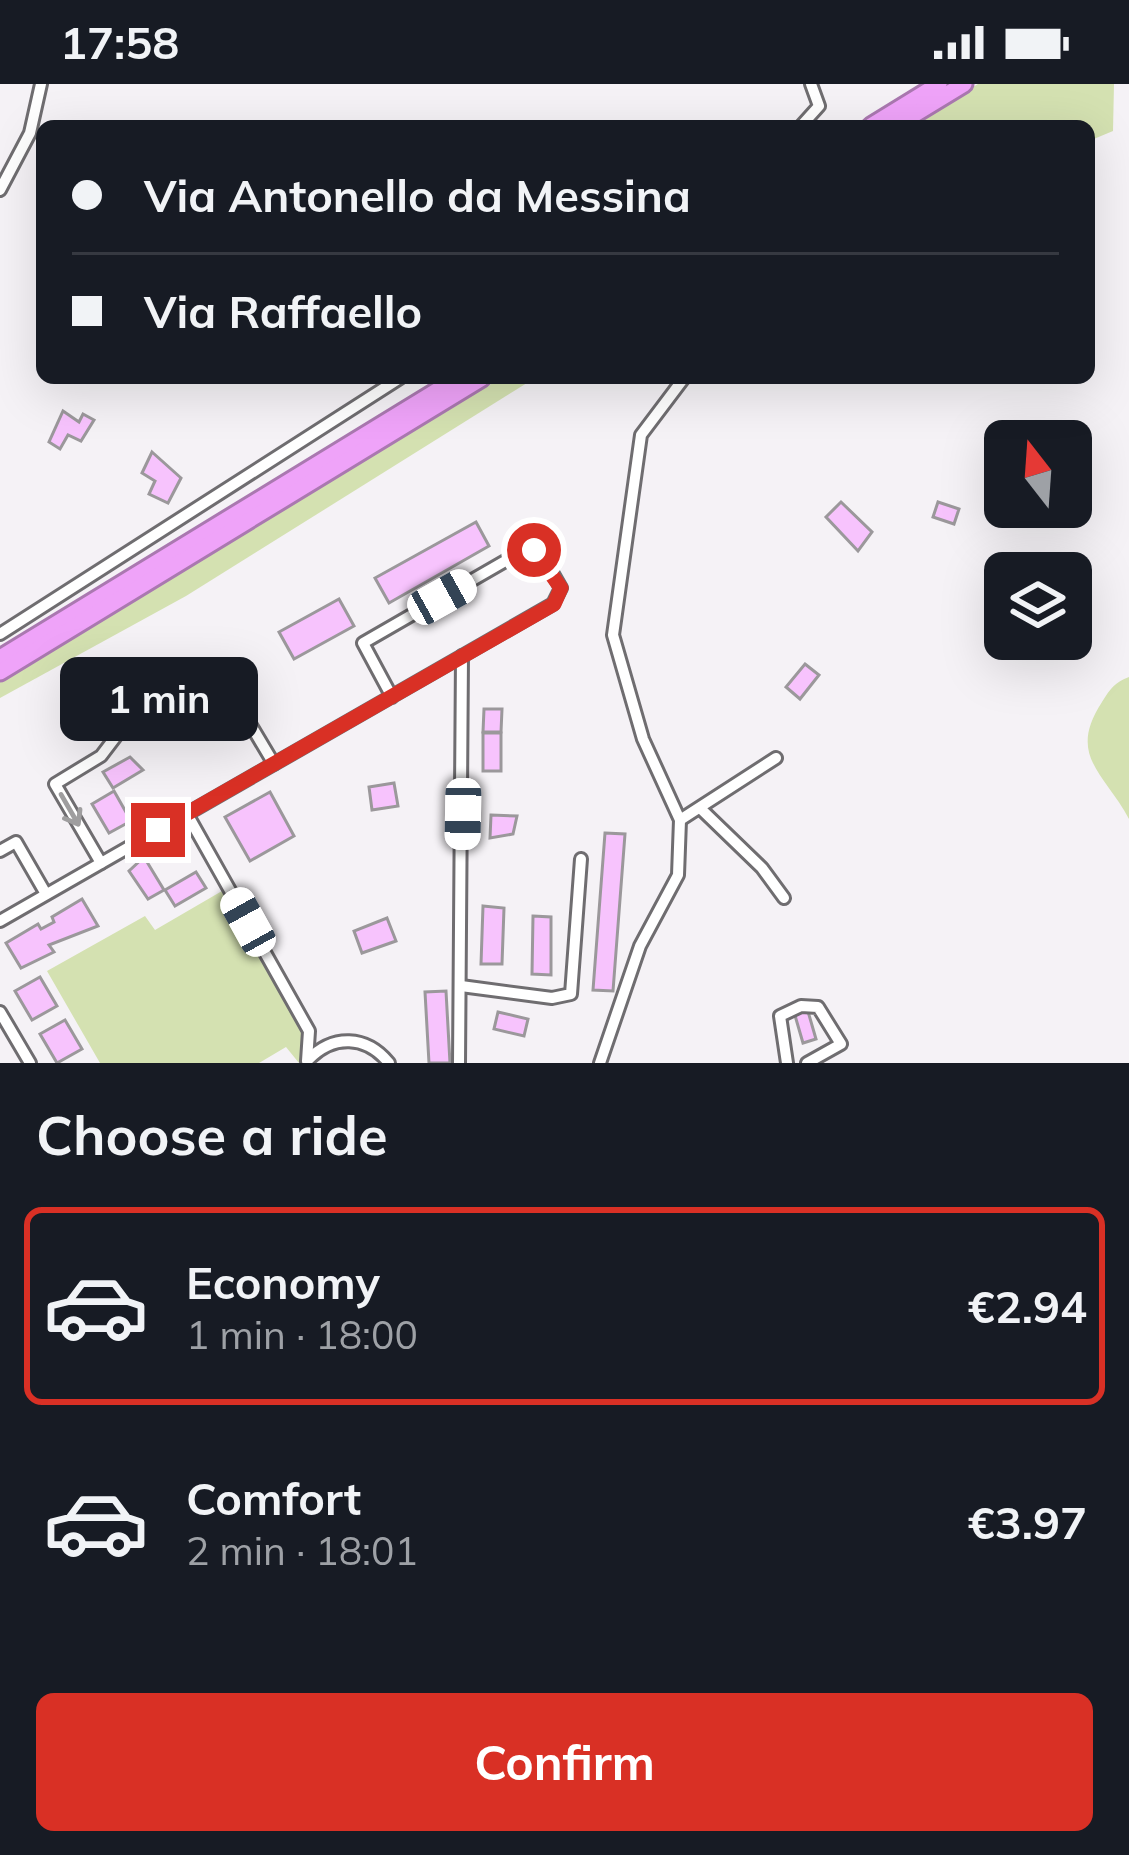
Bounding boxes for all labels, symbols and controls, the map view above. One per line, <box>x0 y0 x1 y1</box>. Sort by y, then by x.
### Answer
text: 17:58 <box>60 14 179 70</box>
text: Via Antonello da Messina <box>144 167 691 223</box>
text: Via Raffaello <box>144 283 422 339</box>
north arrow <box>984 420 1092 528</box>
map controls <box>984 420 1092 660</box>
route start <box>507 523 561 577</box>
button: layers <box>984 552 1092 660</box>
car <box>402 564 482 630</box>
callout: 1 min <box>59 656 257 740</box>
text: 1 min <box>108 674 210 723</box>
car <box>444 778 482 850</box>
one-way arrow <box>59 792 83 827</box>
route end <box>131 803 185 857</box>
car <box>215 882 281 962</box>
text: Choose a ride <box>36 1101 388 1169</box>
icon: car <box>42 1252 150 1360</box>
text: Economy <box>186 1254 380 1310</box>
text: €2.94 <box>968 1278 1087 1334</box>
text: 1 min · 18:00 <box>186 1310 418 1359</box>
icon: car <box>42 1468 150 1576</box>
text: Comfort <box>186 1470 361 1526</box>
text: €3.97 <box>968 1494 1087 1550</box>
text: 2 min · 18:01 <box>186 1526 418 1575</box>
button: Confirm <box>36 1693 1093 1831</box>

